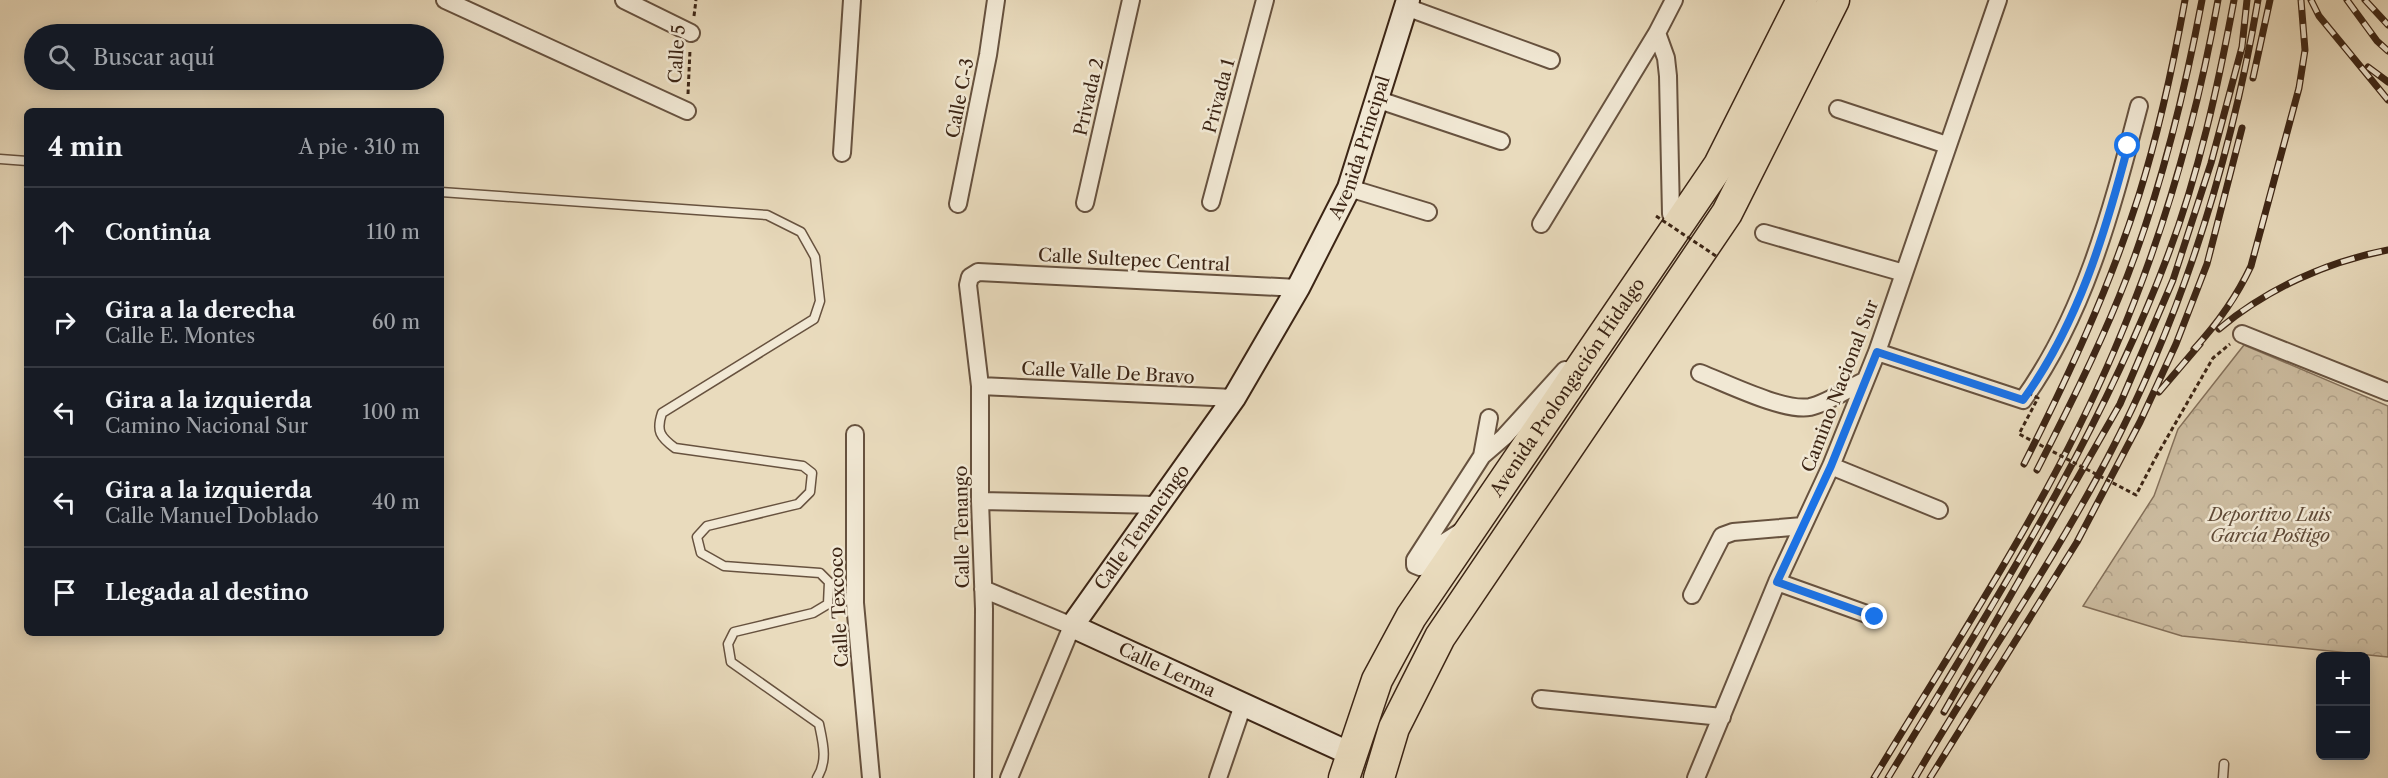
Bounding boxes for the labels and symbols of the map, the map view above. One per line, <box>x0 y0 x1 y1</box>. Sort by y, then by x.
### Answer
street label: Calle 5 <box>664 24 690 84</box>
street label: Calle C-3 <box>941 56 979 140</box>
street label: Privada 2 <box>1069 56 1109 138</box>
street label: Privada 1 <box>1199 56 1240 136</box>
street label: Avenida Principal <box>1324 73 1395 224</box>
route start <box>2114 132 2140 158</box>
street label: Calle Sultepec Central <box>1038 244 1230 276</box>
street label: Avenida Prolongación Hidalgo <box>1485 274 1650 502</box>
street label: Camino Nacional Sur <box>1797 296 1883 475</box>
street label: Calle Valle De Bravo <box>1021 357 1195 389</box>
street label: Calle Tenancingo <box>1090 460 1194 594</box>
street label: Calle Tenango <box>950 465 974 589</box>
park label: Deportivo Luis García Postigo <box>2206 504 2332 547</box>
street label: Calle Texcoco <box>825 546 853 668</box>
route end <box>1861 603 1887 629</box>
street label: Calle Lerma <box>1115 638 1220 702</box>

